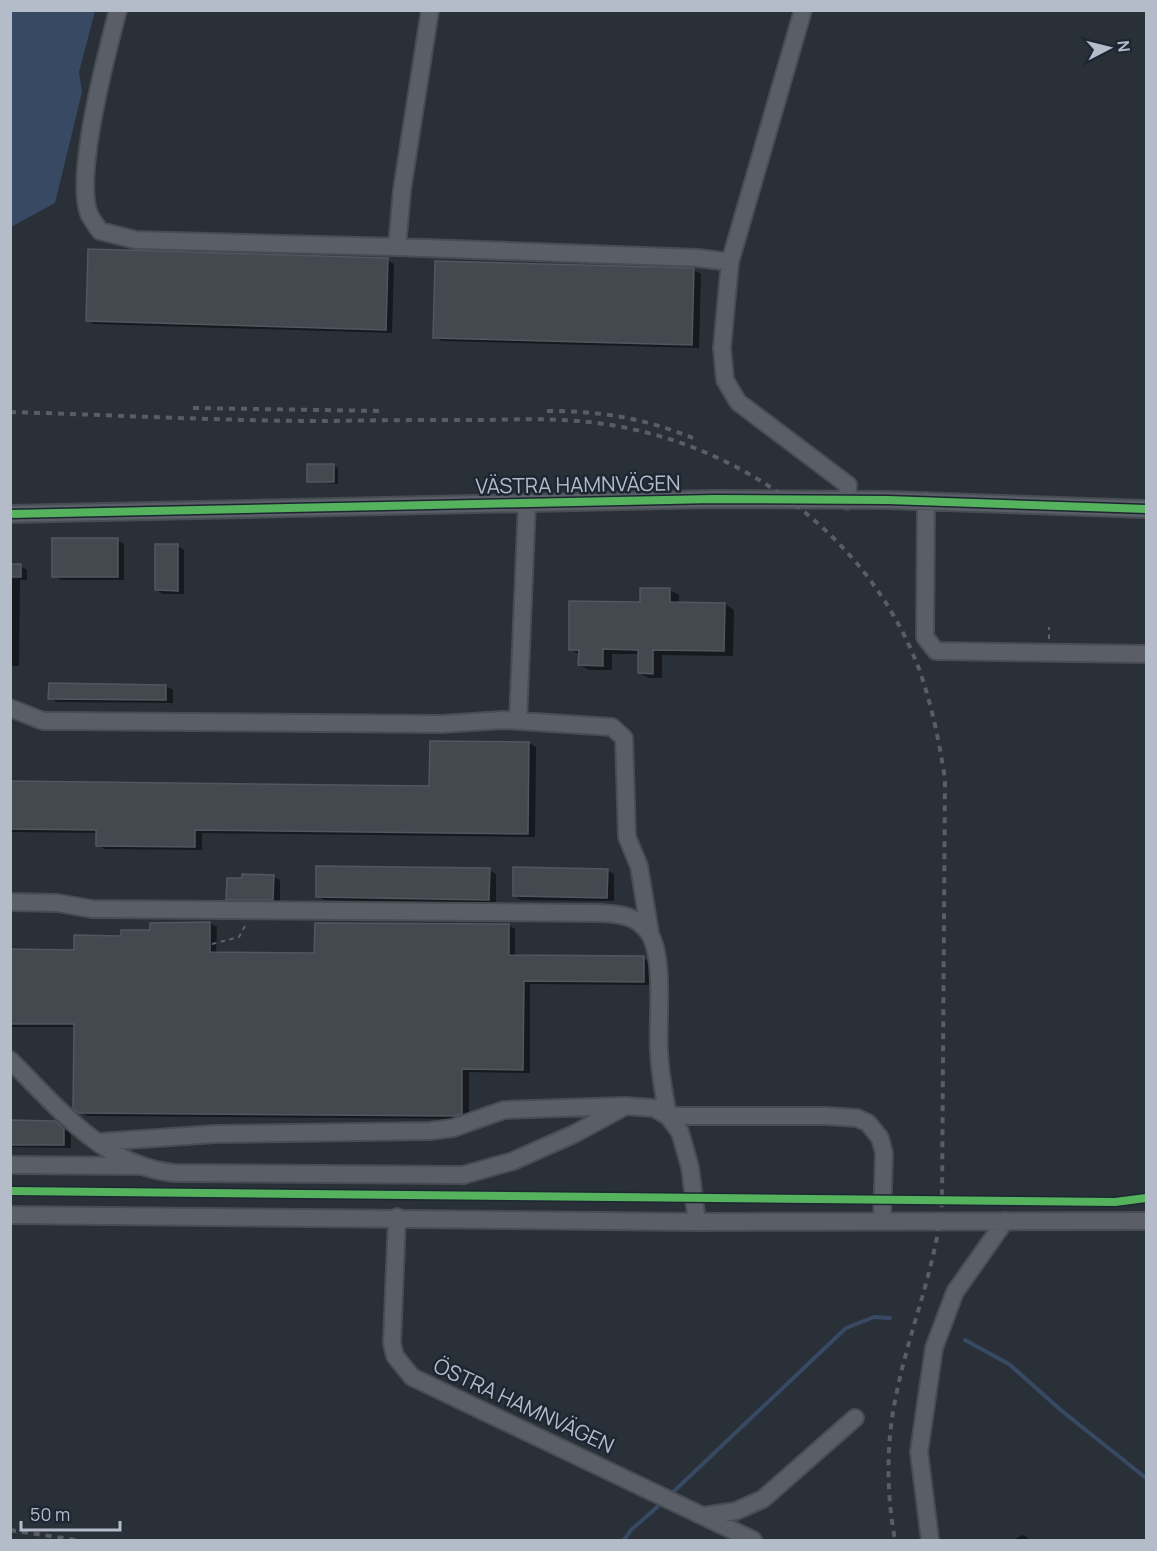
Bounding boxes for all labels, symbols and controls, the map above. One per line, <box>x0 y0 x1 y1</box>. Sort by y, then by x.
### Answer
north arrow <box>1079 18 1139 78</box>
text: N <box>1112 39 1136 53</box>
street label: VÄSTRA HAMNVÄGEN <box>475 468 681 500</box>
street label: ÖSTRA HAMNVÄGEN <box>429 1351 619 1459</box>
scale bar <box>21 1494 120 1532</box>
text: 50 m <box>30 1502 70 1526</box>

